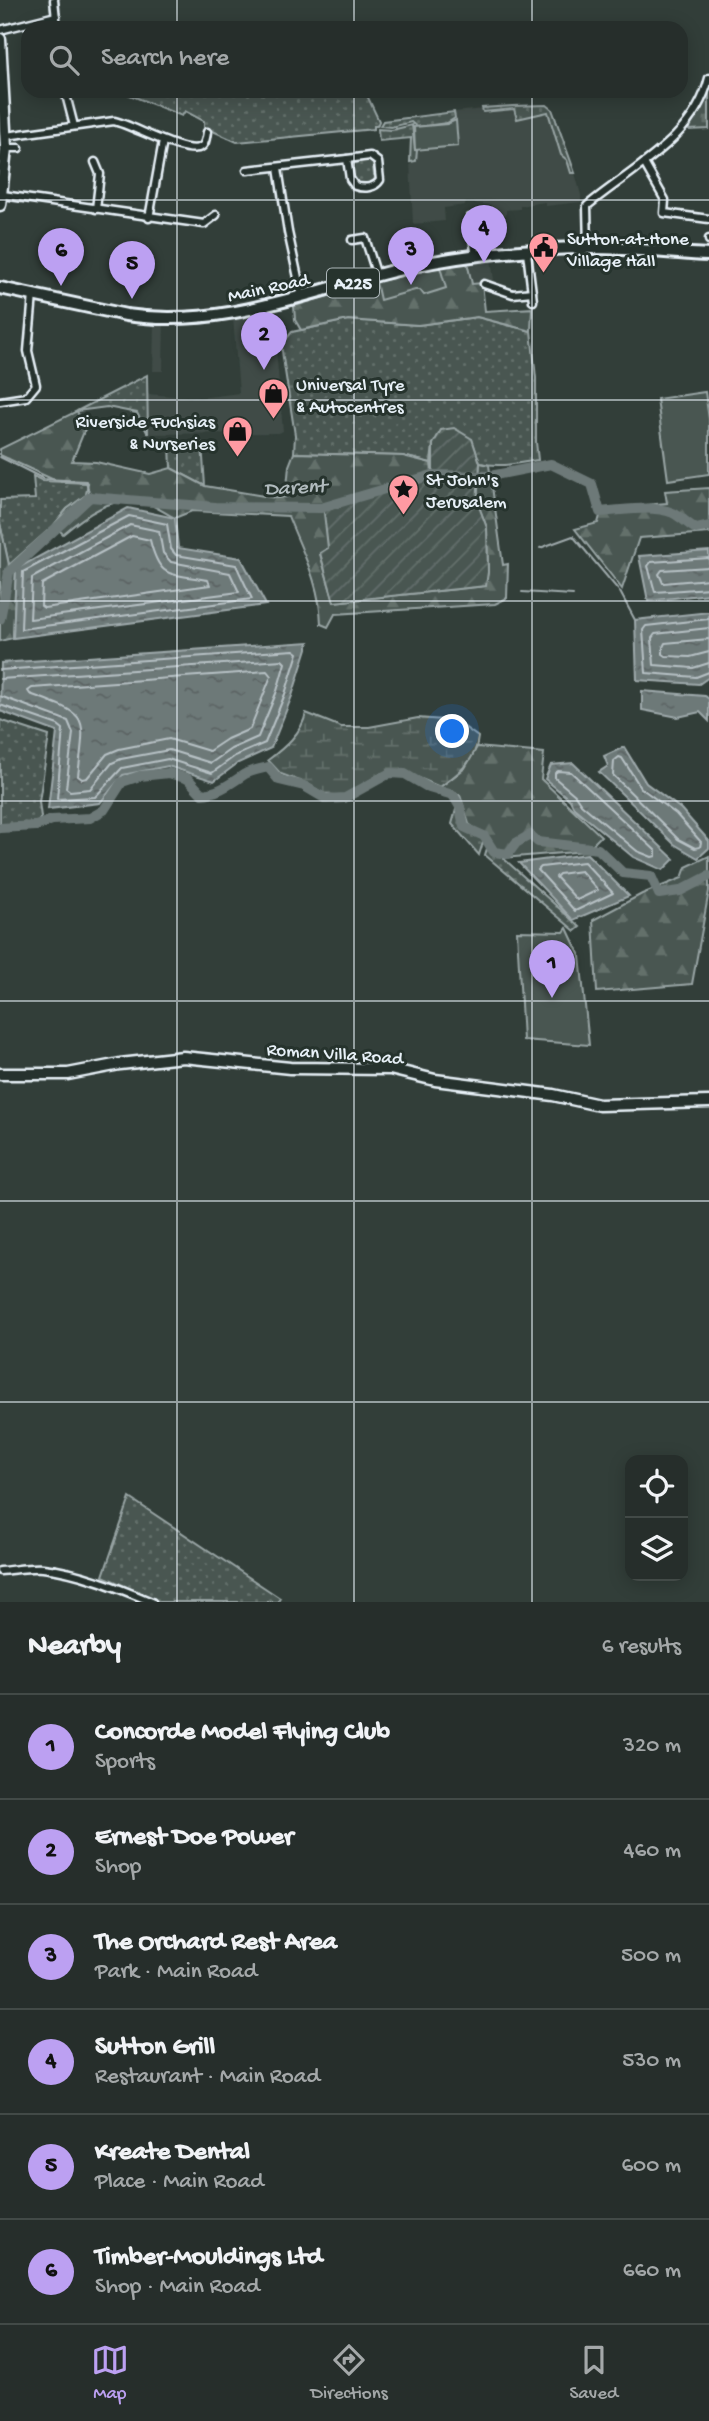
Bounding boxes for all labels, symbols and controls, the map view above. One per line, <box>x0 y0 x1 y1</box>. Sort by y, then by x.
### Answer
search box <box>21 21 688 98</box>
icon: search <box>45 41 83 79</box>
text: Search here <box>101 44 229 75</box>
pin: 4 <box>461 205 507 263</box>
pin: 3 <box>388 227 434 285</box>
pin: 6 <box>38 228 84 286</box>
place label: Sutton-at-Hone Village Hall <box>566 229 689 274</box>
public building icon: Sutton-at-Hone Village Hall <box>527 231 561 275</box>
pin: 5 <box>109 241 155 299</box>
road number: A225 <box>327 268 379 298</box>
street label: Main Road <box>226 269 313 309</box>
pin: 2 <box>241 312 287 370</box>
place label: Universal Tyre & Autocentres <box>296 375 405 420</box>
shop icon: Universal Tyre & Autocentres <box>256 377 290 421</box>
place label: Riverside Fuchsias & Nurseries <box>75 412 216 457</box>
shop icon: Riverside Fuchsias & Nurseries <box>221 414 255 458</box>
place label: St John's Jerusalem <box>426 470 507 515</box>
place icon: St John's Jerusalem <box>386 472 420 516</box>
water label: Darent <box>263 475 330 504</box>
your location <box>435 714 469 748</box>
pin: 1 <box>529 940 575 998</box>
street label: Roman Villa Road <box>266 1039 406 1072</box>
map controls <box>625 1455 688 1581</box>
button: locate <box>625 1455 688 1518</box>
button: layers <box>625 1518 688 1581</box>
text: Nearby <box>28 1630 121 1665</box>
text: 6 results <box>602 1634 681 1661</box>
text: Concorde Model Flying Club <box>95 1718 390 1749</box>
text: 1 <box>46 1733 56 1760</box>
text: 320 m <box>623 1733 681 1760</box>
text: Sports <box>95 1749 155 1776</box>
text: Ernest Doe Power <box>95 1823 293 1854</box>
text: 2 <box>45 1838 57 1865</box>
text: 460 m <box>624 1838 681 1865</box>
text: Shop <box>95 1854 141 1881</box>
text: The Orchard Rest Area <box>95 1928 337 1959</box>
text: 3 <box>45 1943 57 1970</box>
text: 500 m <box>621 1943 681 1970</box>
text: Park · Main Road <box>95 1959 257 1986</box>
text: Sutton Grill <box>95 2033 215 2064</box>
text: 4 <box>46 2048 56 2075</box>
text: 530 m <box>622 2048 681 2075</box>
text: Restaurant · Main Road <box>95 2064 320 2091</box>
text: Kreate Dental <box>95 2138 250 2169</box>
text: 5 <box>45 2153 57 2180</box>
text: 600 m <box>621 2153 681 2180</box>
text: Place · Main Road <box>95 2169 264 2196</box>
text: Timber-Mouldings Ltd <box>95 2243 322 2274</box>
text: 6 <box>45 2258 57 2285</box>
text: 660 m <box>623 2258 681 2285</box>
text: Shop · Main Road <box>95 2274 260 2301</box>
tab: Map <box>91 2341 129 2406</box>
tab: Directions <box>311 2341 388 2406</box>
tab: Saved <box>569 2341 618 2406</box>

